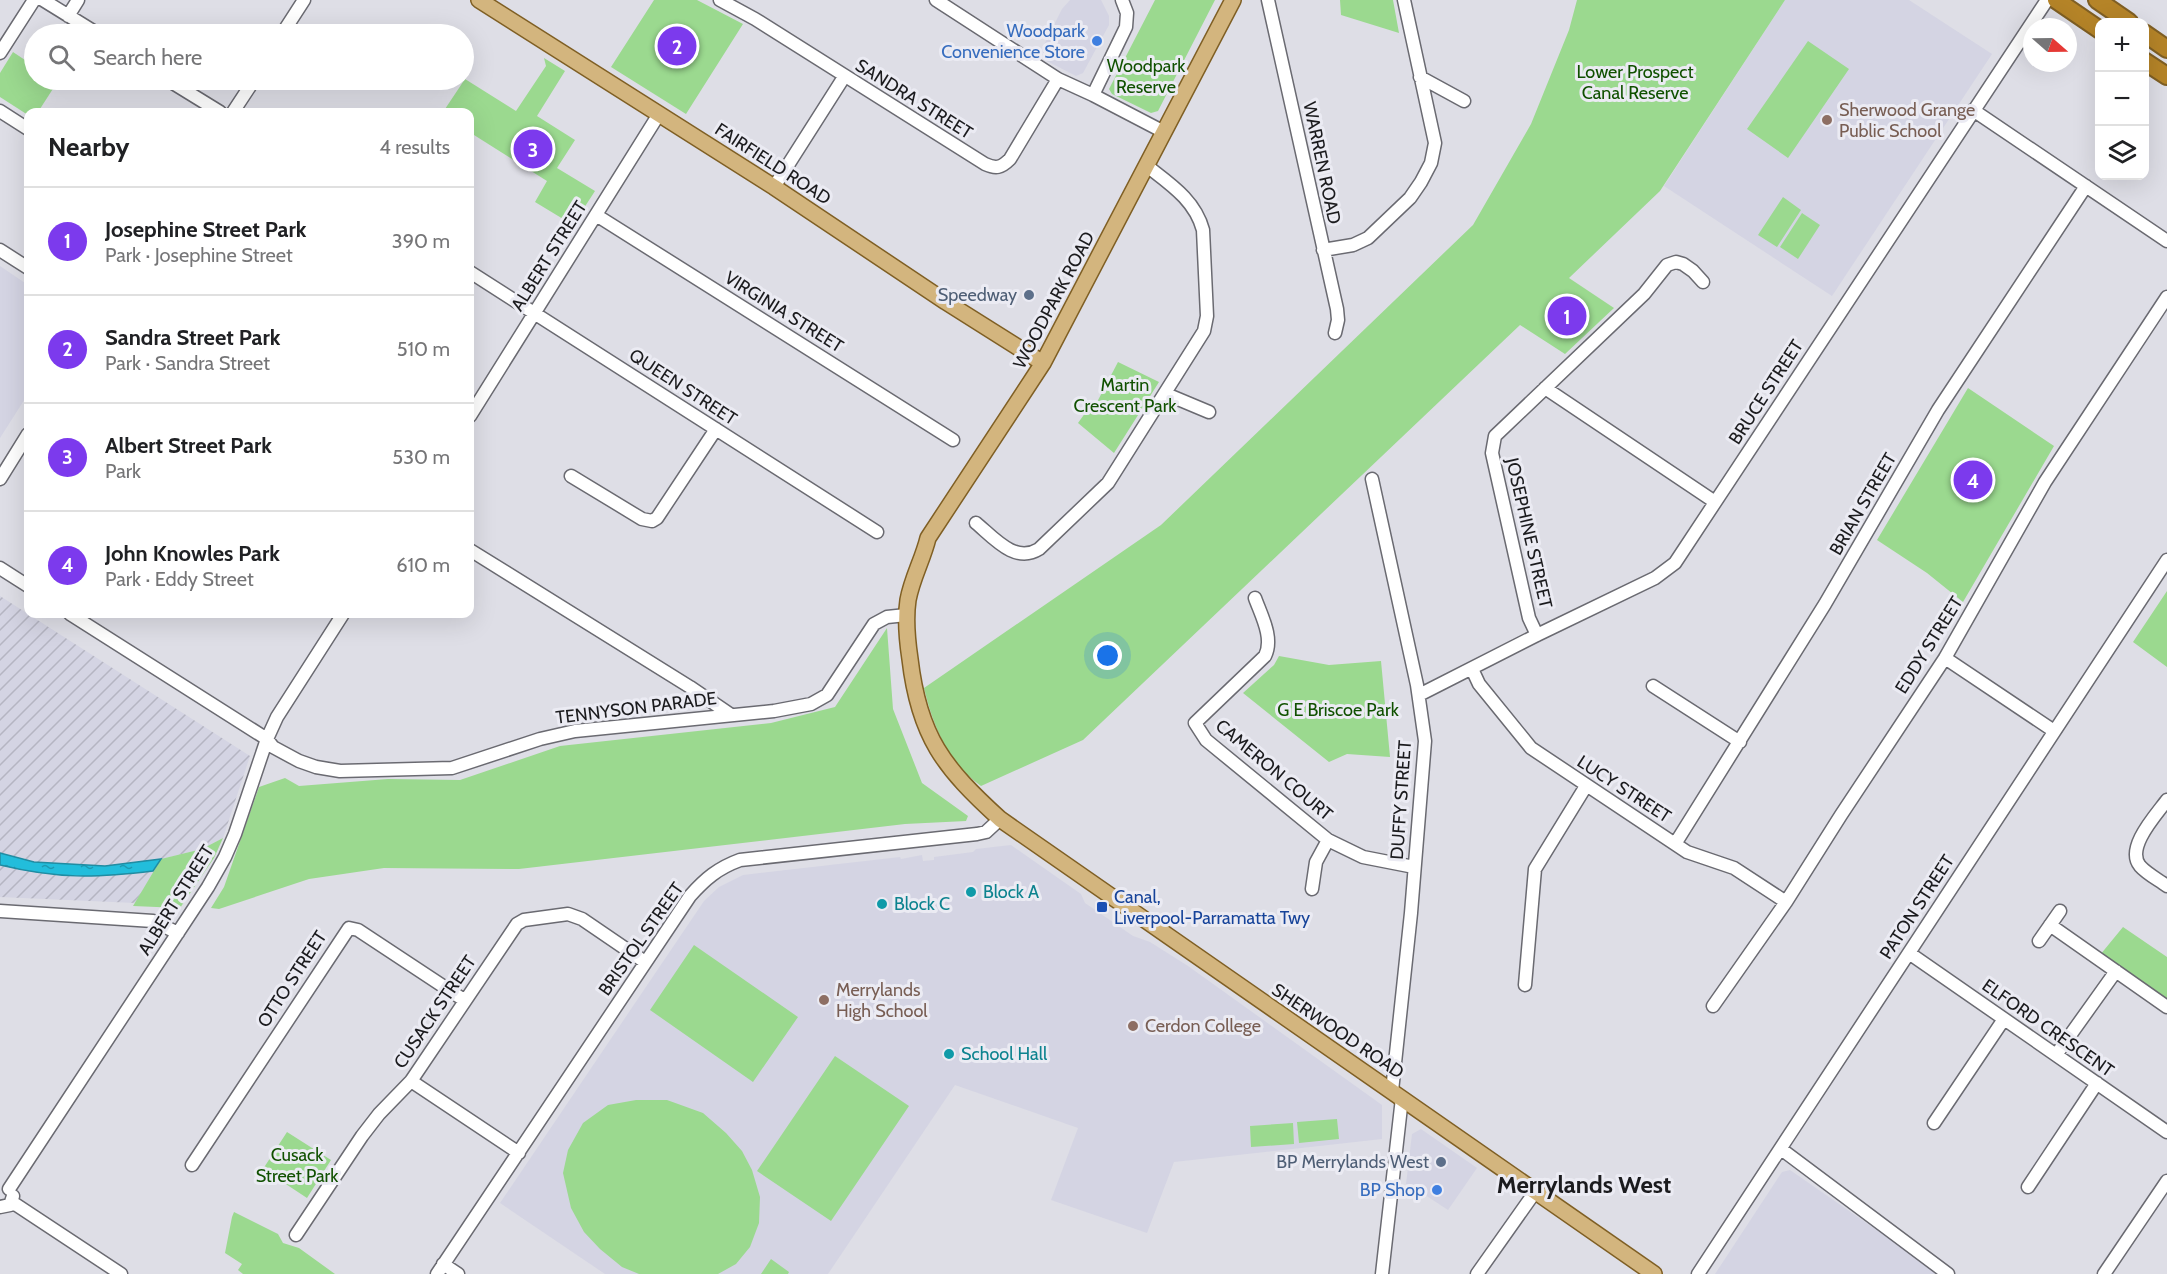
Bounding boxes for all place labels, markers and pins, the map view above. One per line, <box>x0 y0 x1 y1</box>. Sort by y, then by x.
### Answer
place label: Woodpark Convenience Store <box>941 20 1086 63</box>
pin: 2 <box>658 24 696 68</box>
marker: Woodpark Convenience Store <box>1090 34 1104 48</box>
place label: Sherwood Grange Public School <box>1839 99 1975 142</box>
marker: Sherwood Grange Public School <box>1820 113 1834 127</box>
pin: 3 <box>514 126 552 172</box>
place label: Speedway <box>938 284 1017 306</box>
marker: Speedway <box>1022 288 1036 302</box>
pin: 1 <box>1548 294 1586 338</box>
pin: 4 <box>1954 458 1992 502</box>
place label: Block A <box>983 881 1039 903</box>
marker: Block A <box>964 885 978 899</box>
place label: Canal, Liverpool-Parramatta Twy <box>1114 886 1310 929</box>
place label: Block C <box>894 893 950 915</box>
marker: Block C <box>875 897 889 911</box>
marker: Canal, Liverpool-Parramatta Twy <box>1095 900 1109 914</box>
place label: Merrylands High School <box>836 979 928 1022</box>
marker: Merrylands High School <box>817 993 831 1007</box>
place label: Cerdon College <box>1145 1015 1261 1037</box>
marker: Cerdon College <box>1126 1019 1140 1033</box>
place label: School Hall <box>961 1043 1048 1065</box>
marker: School Hall <box>942 1047 956 1061</box>
place label: BP Merrylands West <box>1276 1151 1429 1173</box>
marker: BP Merrylands West <box>1434 1155 1448 1169</box>
place label: BP Shop <box>1360 1179 1425 1201</box>
marker: BP Shop <box>1430 1183 1444 1197</box>

